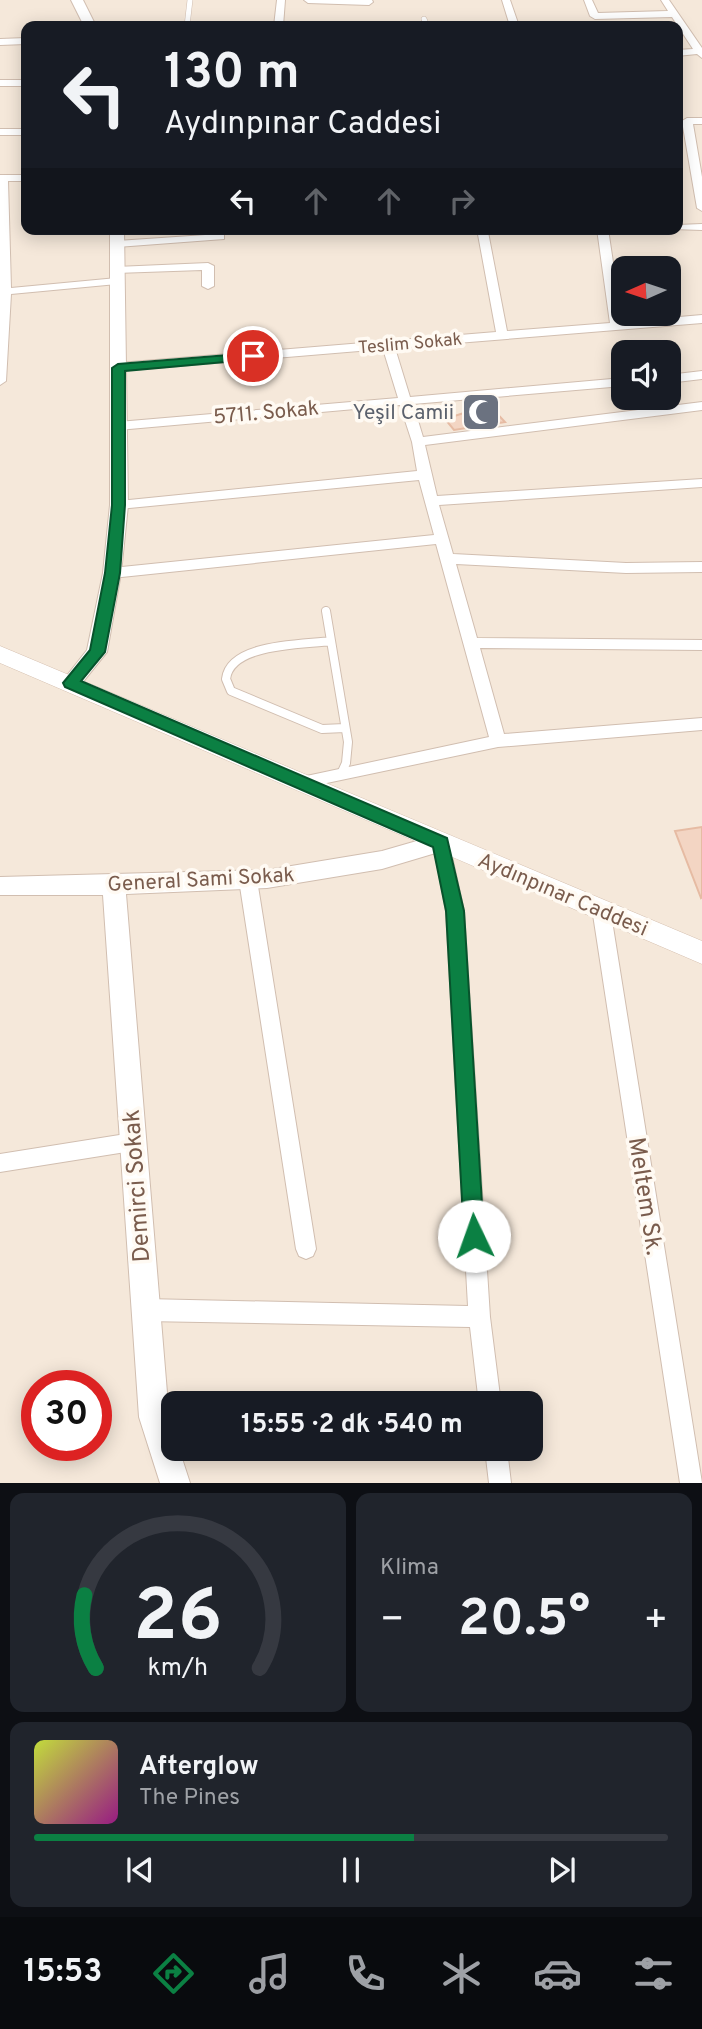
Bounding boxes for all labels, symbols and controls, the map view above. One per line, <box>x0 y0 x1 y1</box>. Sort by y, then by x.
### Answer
text: 130 m <box>164 44 300 106</box>
icon: left <box>49 49 140 140</box>
text: Aydınpınar Caddesi <box>164 105 441 145</box>
icon: left <box>224 182 262 220</box>
icon: ahead <box>297 182 335 220</box>
icon: ahead <box>370 182 408 220</box>
icon: right <box>443 182 481 220</box>
north arrow <box>611 256 681 326</box>
map controls <box>611 256 681 410</box>
pin <box>223 326 283 386</box>
street label: Teslim Sokak <box>357 328 463 360</box>
icon: arrive <box>234 337 272 375</box>
button: sound <box>611 340 681 410</box>
mosque icon: Yeşil Camii <box>460 391 502 433</box>
street label: 5711. Sokak <box>212 395 320 432</box>
place label: Yeşil Camii <box>352 400 454 427</box>
street label: Aydınpınar Caddesi <box>473 847 651 943</box>
street label: General Sami Sokak <box>107 862 295 899</box>
street label: Demirci Sokak <box>118 1108 158 1263</box>
street label: Meltem Sk. <box>620 1135 668 1258</box>
position arrow <box>437 1199 511 1273</box>
speed limit sign: 30 <box>21 1370 112 1461</box>
text: 15:55 · 2 dk · 540 m <box>241 1409 463 1442</box>
text: Klima <box>380 1554 439 1583</box>
text: 26 <box>133 1575 223 1667</box>
text: 20.5° <box>458 1588 590 1654</box>
text: − <box>380 1597 405 1646</box>
text: + <box>643 1597 668 1646</box>
text: km/h <box>148 1653 208 1685</box>
text: Afterglow <box>139 1751 259 1784</box>
text: The Pines <box>139 1784 240 1813</box>
icon: previous <box>121 1851 159 1889</box>
icon: pause <box>332 1851 370 1889</box>
icon: next <box>543 1851 581 1889</box>
icon: directions <box>149 1949 198 1998</box>
icon: music <box>245 1949 294 1998</box>
icon: phone <box>341 1949 390 1998</box>
icon: climate <box>437 1949 486 1998</box>
icon: car <box>533 1949 582 1998</box>
icon: filters <box>629 1949 678 1998</box>
text: 15:53 <box>24 1953 102 1993</box>

